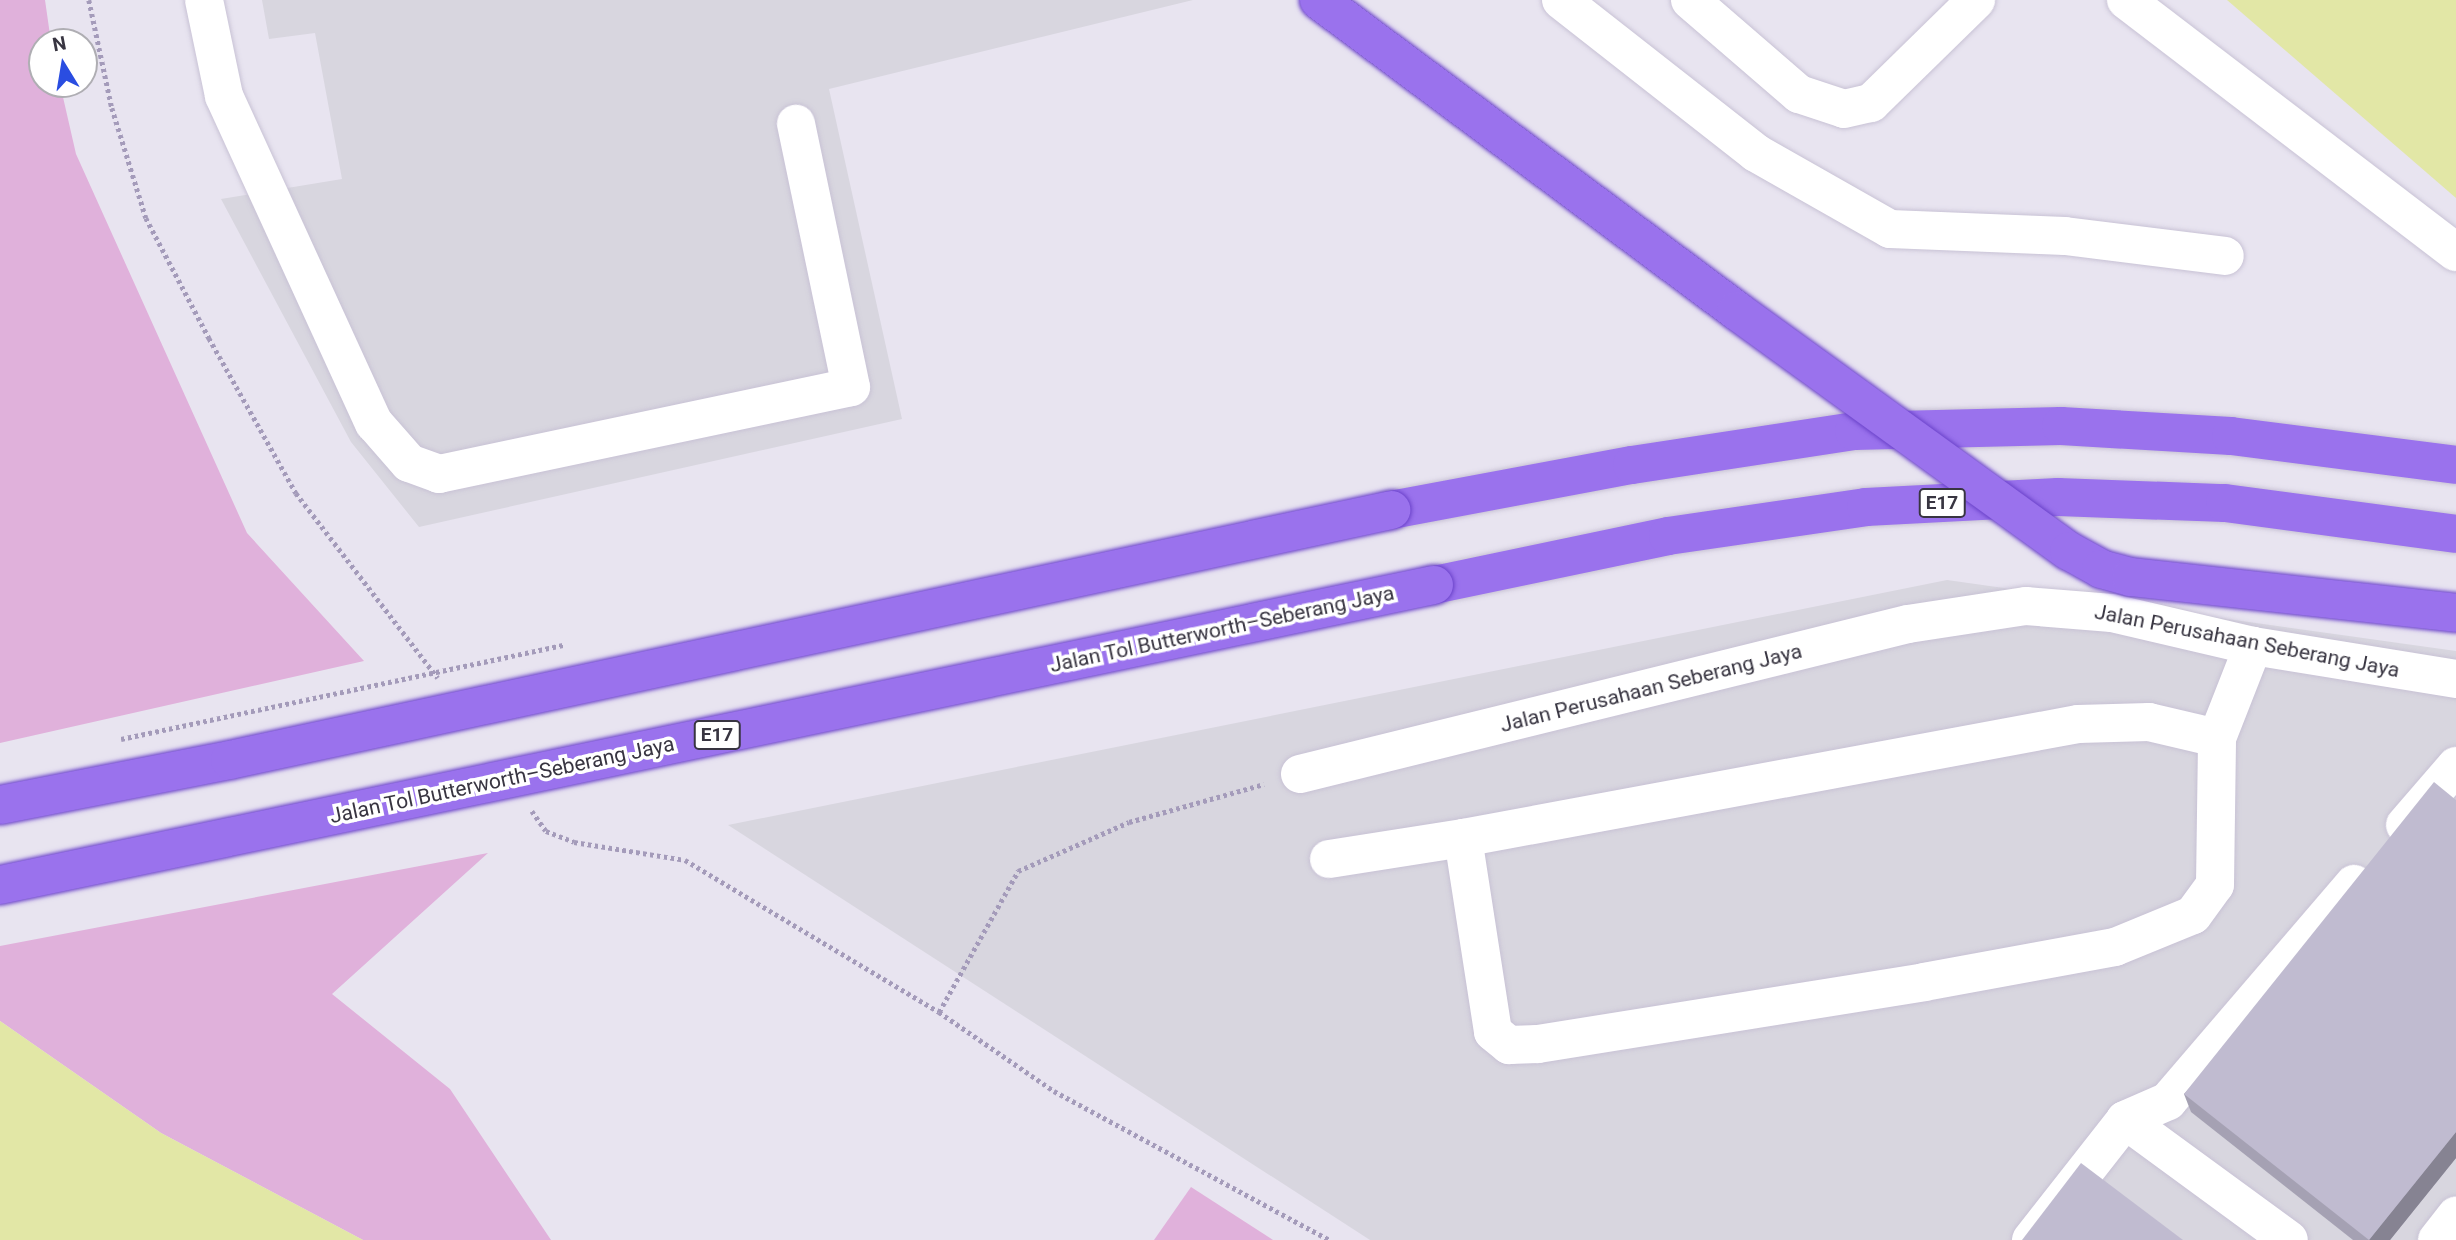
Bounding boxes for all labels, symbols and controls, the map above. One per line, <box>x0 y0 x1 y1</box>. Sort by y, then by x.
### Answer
north arrow <box>28 28 98 98</box>
text: N <box>51 31 68 56</box>
road number: E17 <box>1918 488 1966 518</box>
street label: Jalan Tol Butterworth–Seberang Jaya <box>1047 580 1397 678</box>
street label: Jalan Perusahaan Seberang Jaya <box>2092 599 2402 683</box>
street label: Jalan Perusahaan Seberang Jaya <box>1498 638 1804 738</box>
road number: E17 <box>692 720 742 750</box>
street label: Jalan Tol Butterworth–Seberang Jaya <box>327 731 677 829</box>

